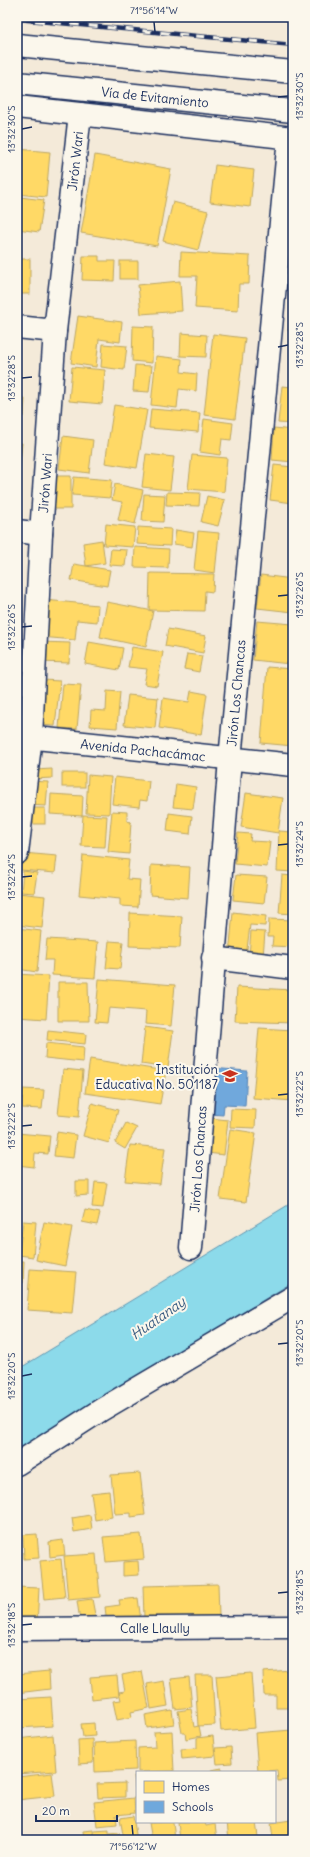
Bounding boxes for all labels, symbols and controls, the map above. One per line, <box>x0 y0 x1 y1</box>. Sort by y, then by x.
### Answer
text: 71°56'14"W <box>130 4 178 17</box>
text: 13°32'30"S <box>293 72 306 120</box>
street label: Vía de Evitamiento <box>100 83 210 112</box>
text: 13°32'30"S <box>5 105 18 153</box>
street label: Jirón Wari <box>64 130 87 192</box>
text: 13°32'28"S <box>293 321 306 368</box>
text: 13°32'28"S <box>5 354 18 401</box>
street label: Jirón Wari <box>35 453 56 513</box>
text: 13°32'26"S <box>293 571 306 618</box>
text: 13°32'26"S <box>5 603 18 650</box>
street label: Jirón Los Chancas <box>223 639 250 747</box>
street label: Avenida Pachacámac <box>79 735 207 766</box>
text: 13°32'24"S <box>293 821 306 867</box>
text: 13°32'24"S <box>5 854 18 900</box>
place label: Institución Educativa No. 501187 <box>95 1061 219 1093</box>
school or university icon: Institución Educativa No. 501187 <box>221 1067 239 1085</box>
text: 13°32'22"S <box>293 1071 306 1117</box>
text: 13°32'22"S <box>5 1103 18 1149</box>
street label: Jirón Los Chancas <box>186 1105 211 1213</box>
water label: Huatanay <box>127 1292 190 1343</box>
text: 13°32'20"S <box>293 1319 306 1367</box>
text: 13°32'20"S <box>5 1352 18 1400</box>
text: 13°32'18"S <box>293 1569 306 1614</box>
text: 13°32'18"S <box>5 1602 18 1647</box>
street label: Calle Llaully <box>120 1620 190 1637</box>
legend <box>136 1771 276 1823</box>
text: Homes <box>172 1779 210 1794</box>
scale bar <box>36 1797 117 1823</box>
text: Schools <box>172 1799 213 1814</box>
text: 20 m <box>42 1803 70 1818</box>
text: 71°56'12"W <box>109 1840 157 1853</box>

